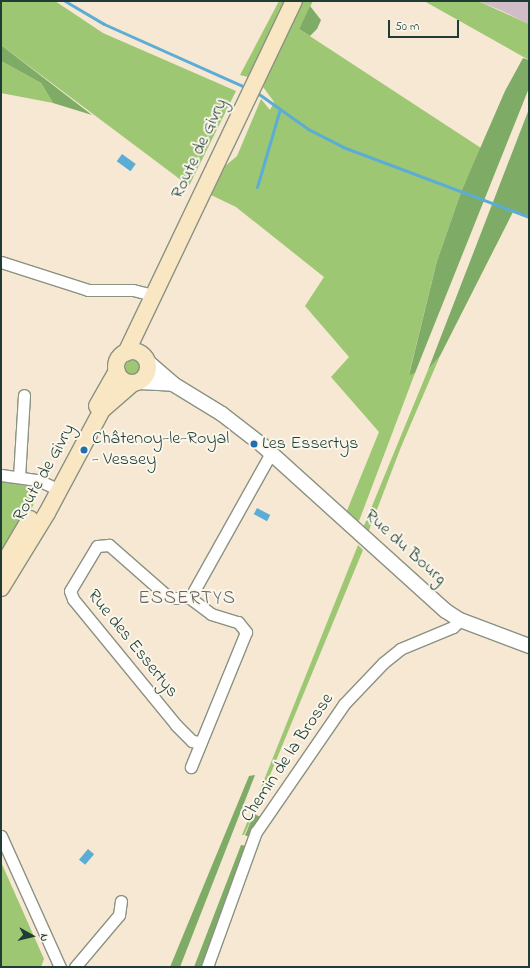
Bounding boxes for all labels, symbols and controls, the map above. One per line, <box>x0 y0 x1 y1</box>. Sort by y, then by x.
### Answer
scale bar <box>390 12 461 38</box>
text: 50 m <box>395 18 419 36</box>
street label: Route de Givry <box>167 96 233 202</box>
street label: Route de Givry <box>9 421 81 525</box>
place label: Châtenoy-le-Royal - Vessey <box>92 429 229 472</box>
place label: Les Essertys <box>262 433 358 455</box>
marker: Les Essertys <box>249 439 259 449</box>
marker: Châtenoy-le-Royal - Vessey <box>79 445 89 455</box>
street label: Rue du Bourg <box>359 506 451 590</box>
street label: Rue des Essertys <box>82 586 182 702</box>
district label: ESSERTYS <box>138 588 236 610</box>
street label: Chemin de la Brosse <box>237 690 339 826</box>
north arrow <box>12 916 52 956</box>
text: N <box>35 933 52 942</box>

